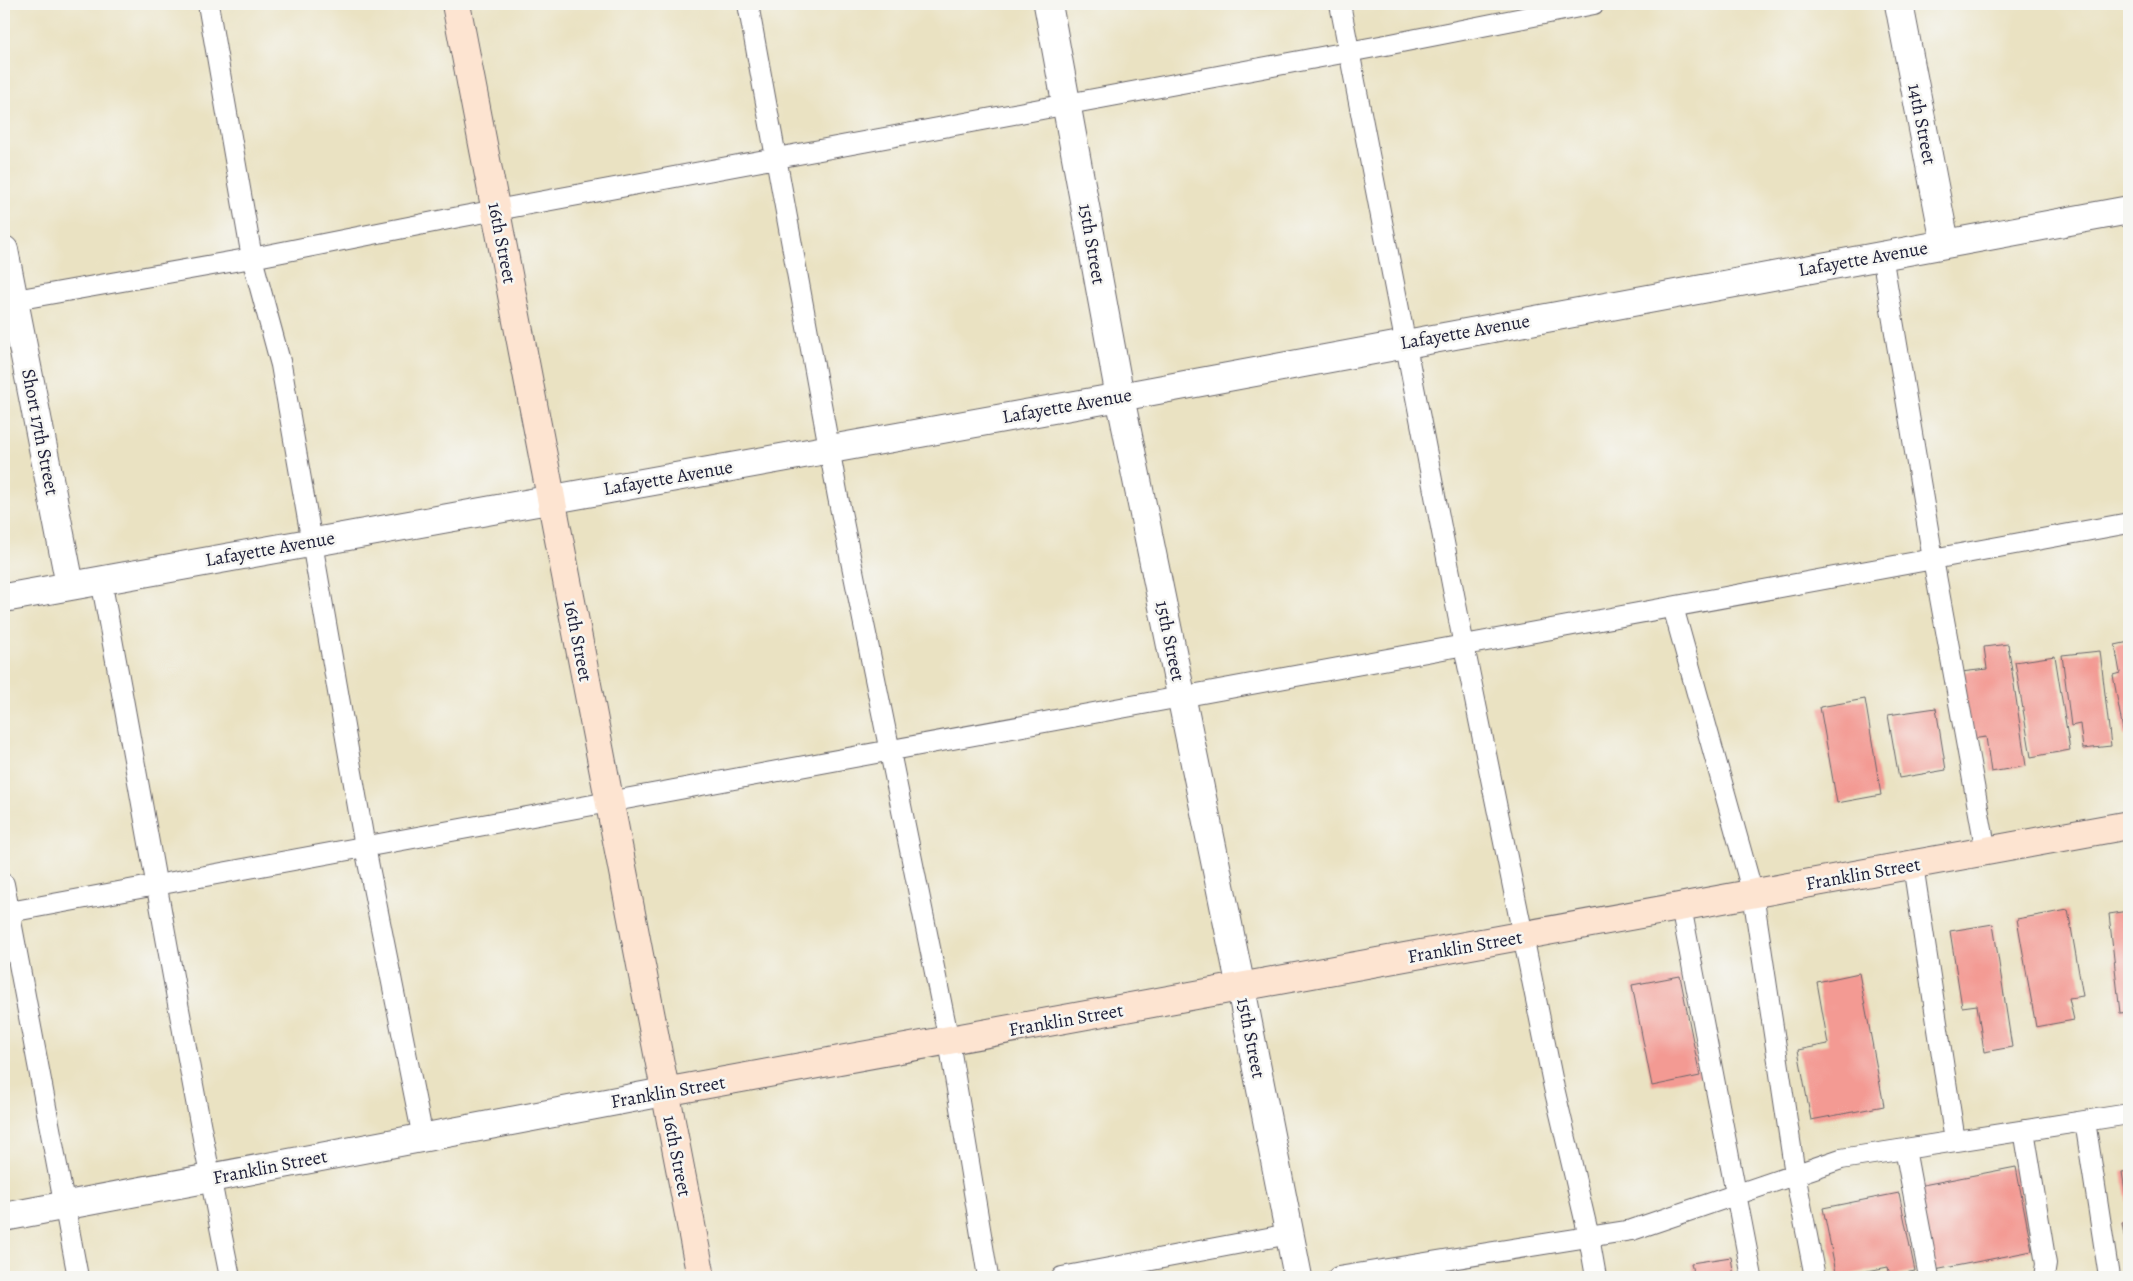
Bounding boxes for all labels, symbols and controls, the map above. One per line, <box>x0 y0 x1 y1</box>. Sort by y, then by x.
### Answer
street label: 14th Street <box>1901 81 1943 167</box>
street label: 16th Street <box>481 200 523 286</box>
street label: 15th Street <box>1072 202 1112 286</box>
street label: Lafayette Avenue <box>1796 235 1930 283</box>
street label: Lafayette Avenue <box>1398 308 1532 356</box>
street label: Short 17th Street <box>15 367 65 497</box>
street label: Lafayette Avenue <box>1000 382 1134 430</box>
street label: Lafayette Avenue <box>601 454 735 502</box>
street label: Lafayette Avenue <box>203 525 337 573</box>
street label: 16th Street <box>557 598 599 684</box>
street label: 15th Street <box>1149 598 1191 684</box>
street label: Franklin Street <box>1804 851 1922 897</box>
street label: Franklin Street <box>1406 924 1524 970</box>
street label: 15th Street <box>1230 995 1272 1081</box>
street label: Franklin Street <box>1007 997 1125 1043</box>
street label: Franklin Street <box>609 1069 727 1115</box>
street label: 16th Street <box>656 1113 698 1199</box>
street label: Franklin Street <box>211 1143 329 1191</box>

